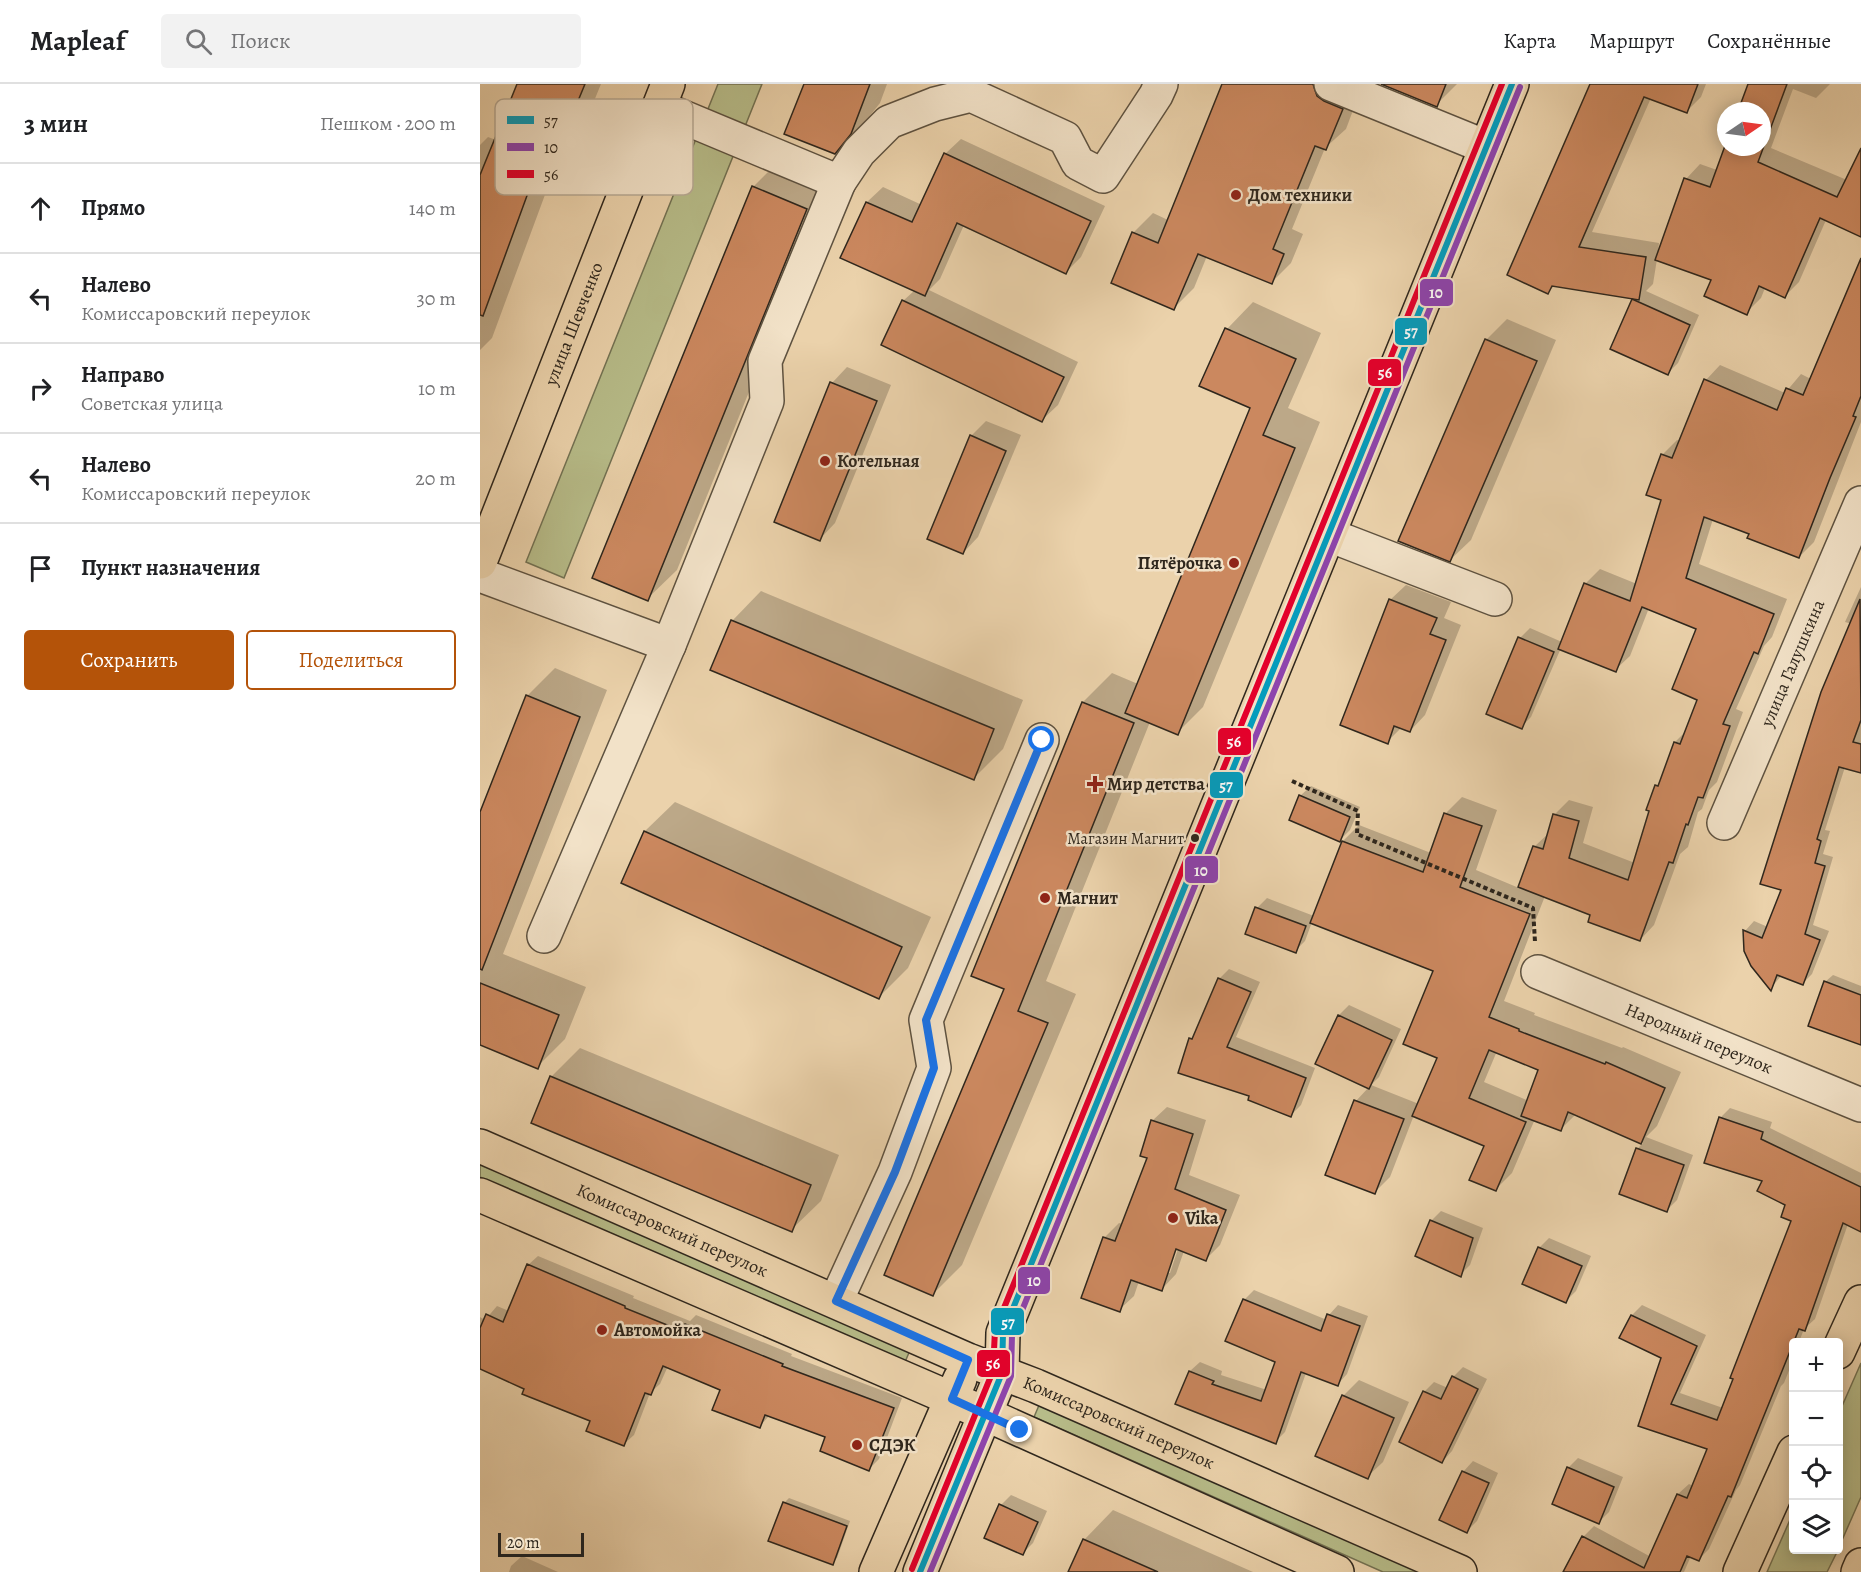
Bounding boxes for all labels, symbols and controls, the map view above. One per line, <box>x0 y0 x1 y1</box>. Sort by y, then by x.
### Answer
search box <box>161 14 581 68</box>
text: Mapleaf <box>30 22 125 60</box>
icon: search <box>182 25 215 58</box>
text: Поиск <box>230 26 290 56</box>
text: Карта <box>1503 27 1556 55</box>
text: Маршрут <box>1589 27 1674 55</box>
text: Сохранённые <box>1707 27 1831 55</box>
legend <box>495 99 693 195</box>
north arrow <box>1717 102 1771 156</box>
text: 3 мин <box>24 106 88 141</box>
text: Пешком · 200 m <box>320 110 456 137</box>
text: 57 <box>544 110 558 132</box>
text: 10 <box>544 137 558 159</box>
text: 56 <box>544 164 558 186</box>
place label: Дом техники <box>1248 183 1352 207</box>
marker: Дом техники <box>1229 188 1243 202</box>
icon: ahead <box>24 192 57 225</box>
text: Прямо <box>81 193 145 223</box>
text: 140 m <box>409 195 456 222</box>
street label: улица Шевченко <box>538 259 609 390</box>
text: Налево <box>81 270 151 300</box>
line badge: 10 <box>1419 278 1454 307</box>
icon: left <box>24 282 57 315</box>
text: 10 <box>1429 282 1443 304</box>
text: 30 m <box>416 285 456 312</box>
text: Комиссаровский переулок <box>81 300 311 327</box>
line badge: 57 <box>1394 317 1428 346</box>
text: 57 <box>1404 321 1418 343</box>
line badge: 56 <box>1367 358 1402 387</box>
text: Направо <box>81 360 164 390</box>
text: 56 <box>1378 362 1393 384</box>
icon: right <box>24 372 57 405</box>
text: 10 m <box>418 375 456 402</box>
text: Советская улица <box>81 390 223 417</box>
place label: Котельная <box>837 449 920 473</box>
text: Налево <box>81 450 151 480</box>
marker: Котельная <box>818 454 832 468</box>
icon: left <box>24 462 57 495</box>
text: 20 m <box>415 465 456 492</box>
text: Комиссаровский переулок <box>81 480 311 507</box>
place label: Пятёрочка <box>1138 551 1222 575</box>
icon: arrive <box>24 552 57 585</box>
text: Пункт назначения <box>81 553 260 583</box>
marker: Пятёрочка <box>1227 556 1241 570</box>
street label: улица Галушкина <box>1754 595 1831 731</box>
button: Сохранить <box>24 630 234 690</box>
button: Поделиться <box>246 630 456 690</box>
route start <box>1028 726 1054 752</box>
line badge: 56 <box>1217 727 1252 756</box>
text: 56 <box>1227 731 1242 753</box>
line badge: 57 <box>1209 771 1244 799</box>
place label: Мир детства <box>1107 772 1205 796</box>
text: 57 <box>1219 775 1233 797</box>
marker: Мир детства <box>1088 777 1102 791</box>
place label: Магазин Магнит <box>1067 828 1184 850</box>
marker: Магазин Магнит <box>1189 832 1201 844</box>
line badge: 10 <box>1184 855 1219 884</box>
text: 10 <box>1194 860 1208 882</box>
place label: Магнит <box>1057 886 1118 910</box>
marker: Магнит <box>1038 891 1052 905</box>
street label: Народный переулок <box>1622 997 1776 1079</box>
street label: Комиссаровский переулок <box>573 1178 772 1283</box>
place label: Vika <box>1184 1206 1219 1230</box>
marker: Vika <box>1166 1211 1180 1225</box>
line badge: 10 <box>1017 1266 1051 1295</box>
text: 10 <box>1027 1270 1041 1292</box>
line badge: 57 <box>990 1307 1025 1336</box>
text: 57 <box>1001 1312 1015 1334</box>
place label: Автомойка <box>613 1318 701 1342</box>
marker: Автомойка <box>595 1323 609 1337</box>
map controls <box>1789 1338 1843 1554</box>
button: + <box>1789 1338 1843 1392</box>
line badge: 56 <box>976 1349 1011 1378</box>
text: 56 <box>986 1353 1001 1375</box>
street label: Комиссаровский переулок <box>1019 1370 1218 1475</box>
button: − <box>1789 1392 1843 1446</box>
route end <box>1006 1416 1032 1442</box>
place label: СДЭК <box>869 1433 916 1457</box>
marker: СДЭК <box>850 1438 864 1452</box>
button: locate <box>1789 1446 1843 1500</box>
button: layers <box>1789 1500 1843 1554</box>
scale bar <box>498 1530 584 1558</box>
text: 20 m <box>507 1532 540 1554</box>

